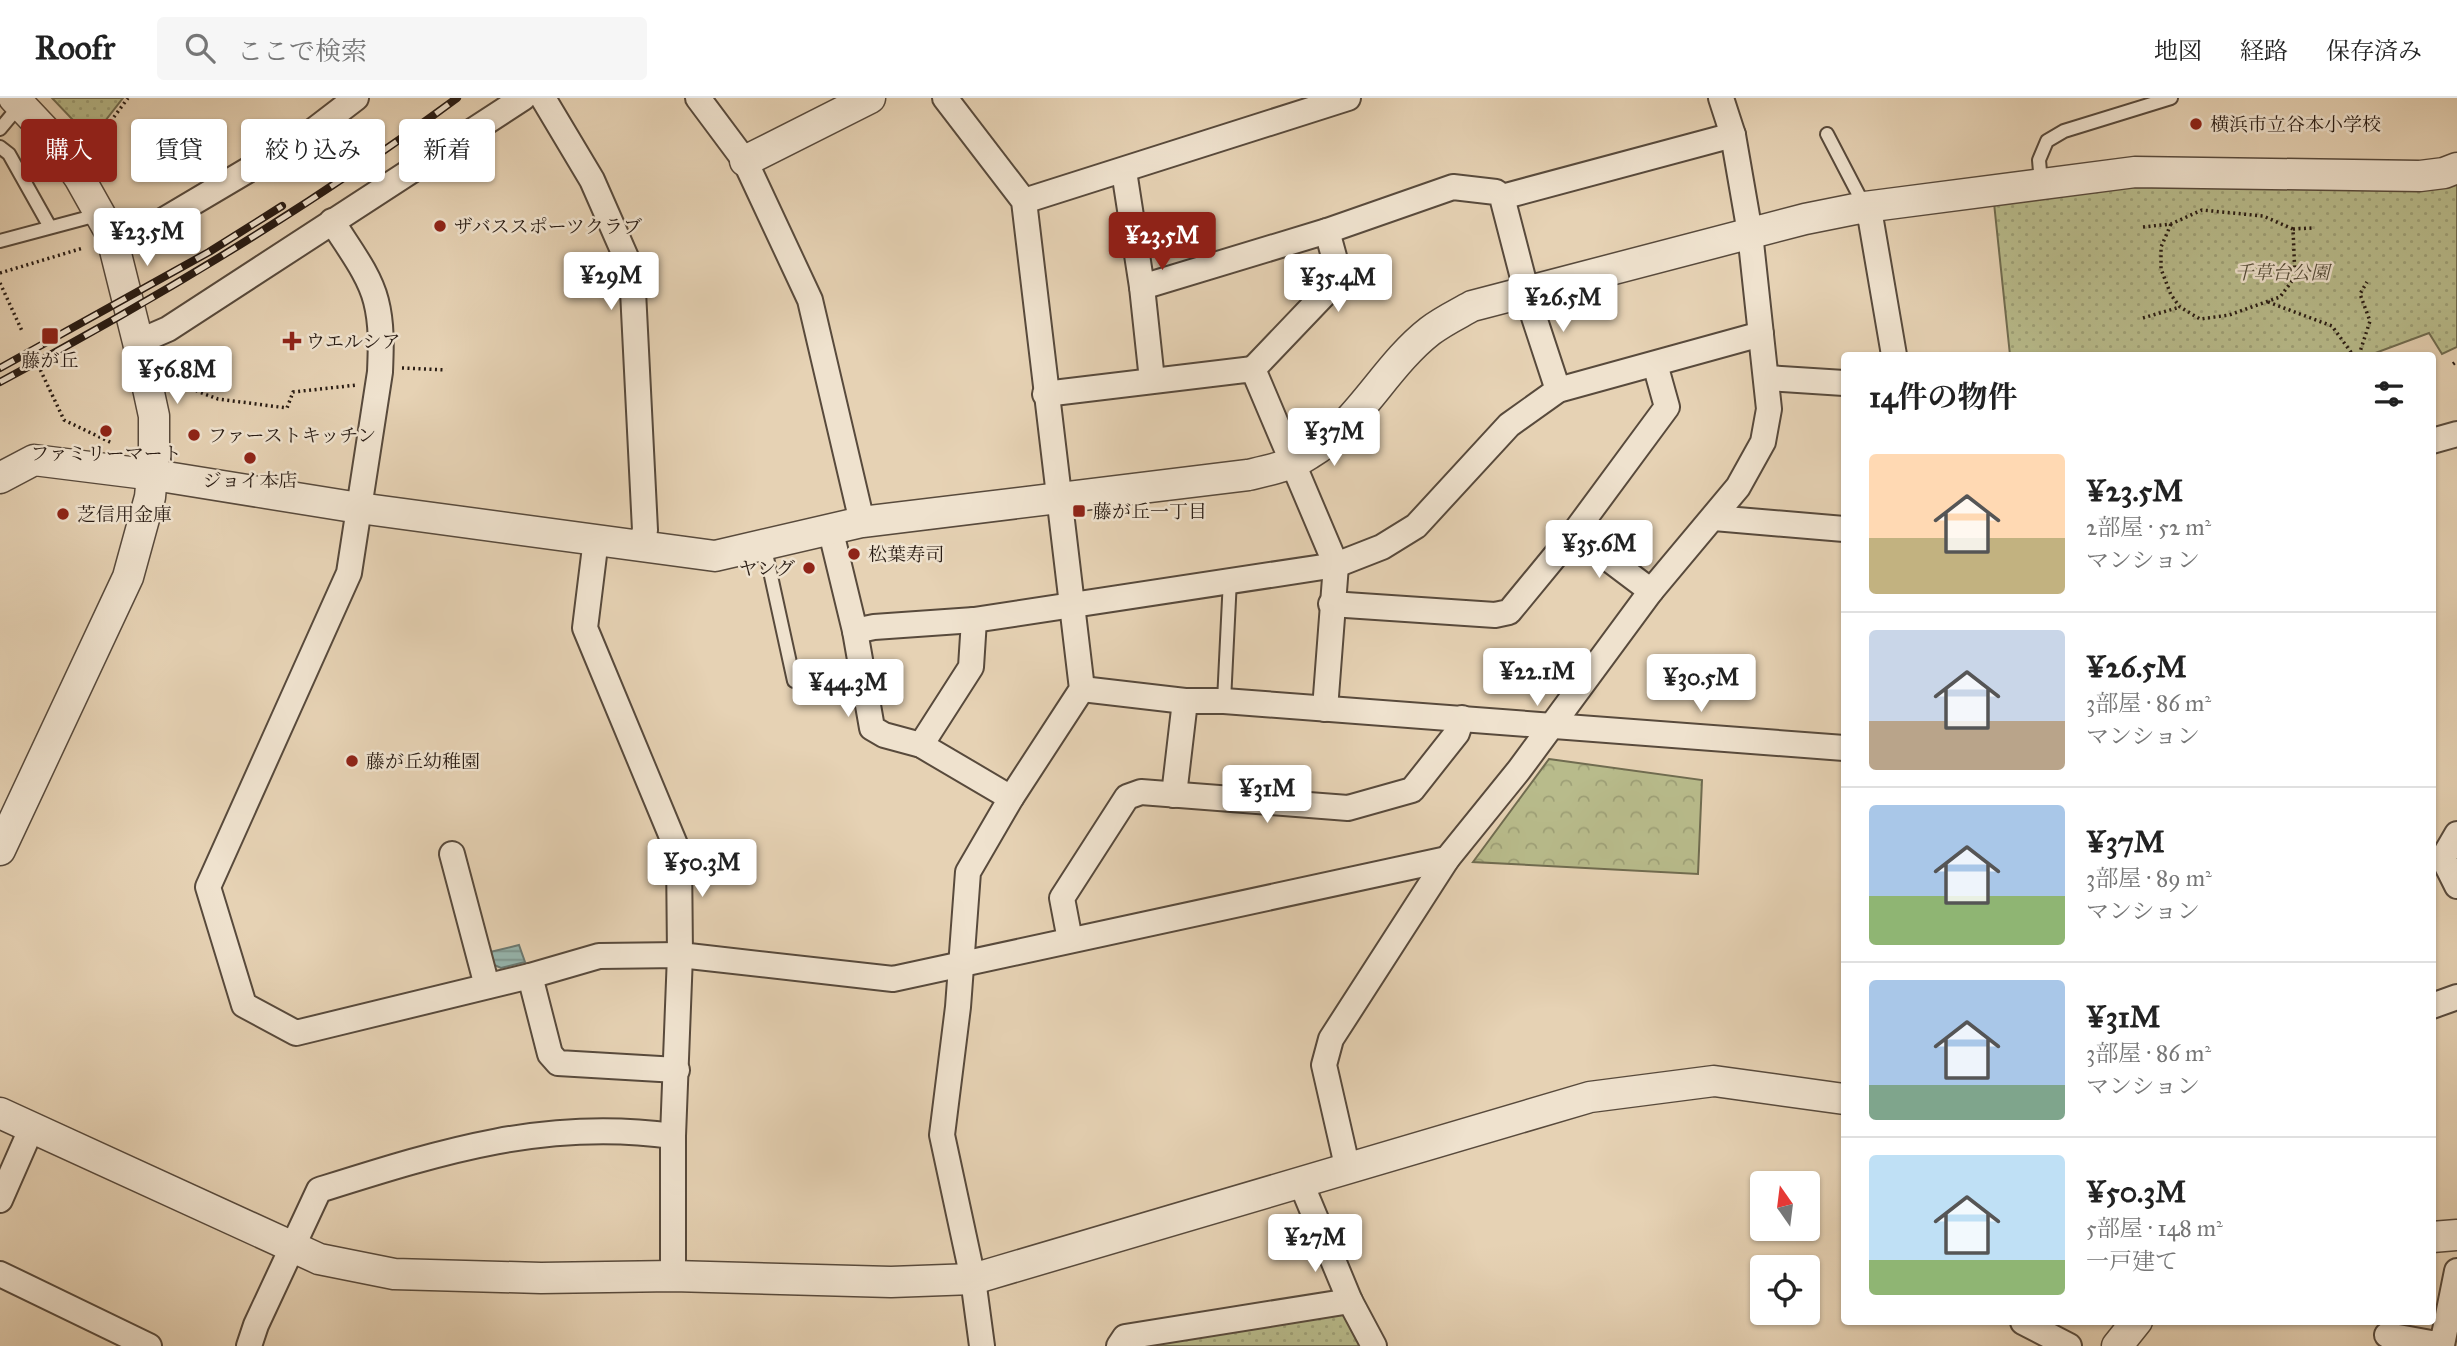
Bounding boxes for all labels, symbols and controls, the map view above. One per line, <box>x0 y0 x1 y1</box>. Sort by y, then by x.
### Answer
search box <box>157 17 647 80</box>
text: Roofr <box>35 28 115 68</box>
icon: search <box>181 29 219 67</box>
text: ここで検索 <box>237 35 367 67</box>
text: 地図 <box>2154 36 2202 66</box>
text: 経路 <box>2240 36 2288 66</box>
text: 保存済み <box>2326 36 2422 66</box>
place label: 横浜市立谷本小学校 <box>2210 113 2381 136</box>
marker: 横浜市立谷本小学校 <box>2188 116 2204 132</box>
chip: 購入 <box>21 119 117 182</box>
chip: 賃貸 <box>131 119 227 182</box>
chip: 絞り込み <box>241 119 385 182</box>
chip: 新着 <box>399 119 495 182</box>
pin: ¥23.5M <box>90 208 204 268</box>
pin: ¥23.5M <box>1105 212 1219 272</box>
place label: ザバススポーツクラブ <box>454 215 642 238</box>
text: ¥23.5M <box>110 217 184 245</box>
marker: ザバススポーツクラブ <box>432 218 448 234</box>
text: ¥23.5M <box>1125 221 1199 249</box>
pin: ¥29M <box>570 252 652 312</box>
pin: ¥35.4M <box>1281 254 1395 314</box>
text: ¥29M <box>580 261 642 289</box>
park label: 千草台公園 <box>2234 261 2332 284</box>
text: ¥35.4M <box>1300 263 1376 291</box>
pin: ¥26.5M <box>1506 274 1620 334</box>
text: ¥26.5M <box>1524 283 1602 311</box>
marker: 藤が丘 <box>40 326 60 346</box>
place label: ウエルシア <box>306 330 401 353</box>
marker: ウエルシア <box>284 333 300 349</box>
pin: ¥56.8M <box>120 346 234 406</box>
place label: 藤が丘 <box>21 349 79 372</box>
text: ¥56.8M <box>138 355 216 383</box>
icon: filters <box>2370 375 2408 413</box>
text: 14件の物件 <box>1869 379 2018 415</box>
pin: ¥37M <box>1293 408 1375 468</box>
text: ¥37M <box>1304 417 1364 445</box>
marker: ファミリーマート <box>98 423 114 439</box>
place label: ファーストキッチン <box>208 424 376 447</box>
marker: ファーストキッチン <box>186 427 202 443</box>
place label: ファミリーマート <box>30 442 182 465</box>
marker: ジョイ本店 <box>242 450 258 466</box>
place label: ジョイ本店 <box>203 469 297 492</box>
text: ¥23.5M <box>2086 473 2183 509</box>
icon: home <box>1925 482 2009 566</box>
place label: 藤が丘一丁目 <box>1093 500 1207 523</box>
place label: 芝信用金庫 <box>77 503 172 526</box>
marker: 藤が丘一丁目 <box>1071 503 1087 519</box>
marker: 芝信用金庫 <box>55 506 71 522</box>
text: 2部屋 · 52 m² <box>2086 513 2211 541</box>
pin: ¥35.6M <box>1542 520 1656 580</box>
text: ¥35.6M <box>1562 529 1636 557</box>
place label: 松葉寿司 <box>868 543 944 566</box>
marker: 松葉寿司 <box>846 546 862 562</box>
text: マンション <box>2086 546 2200 574</box>
place label: ヤング <box>739 557 795 580</box>
marker: ヤング <box>801 560 817 576</box>
pin: ¥22.1M <box>1480 648 1594 708</box>
text: ¥26.5M <box>2086 649 2187 685</box>
pin: ¥30.5M <box>1644 654 1758 714</box>
text: ¥22.1M <box>1499 657 1575 685</box>
icon: home <box>1925 658 2009 742</box>
pin: ¥44.3M <box>791 660 905 719</box>
text: ¥30.5M <box>1663 663 1739 691</box>
text: ¥44.3M <box>809 668 887 696</box>
text: 3部屋 · 86 m² <box>2086 689 2211 717</box>
text: マンション <box>2086 722 2200 750</box>
place label: 藤が丘幼稚園 <box>366 750 480 773</box>
marker: 藤が丘幼稚園 <box>344 753 360 769</box>
pin: ¥31M <box>1226 766 1308 825</box>
text: ¥31M <box>1238 774 1296 802</box>
text: ¥37M <box>2086 824 2165 860</box>
icon: home <box>1925 833 2009 917</box>
pin: ¥50.3M <box>645 840 759 899</box>
text: ¥50.3M <box>664 848 740 876</box>
text: 3部屋 · 89 m² <box>2086 864 2212 892</box>
text: マンション <box>2086 897 2200 925</box>
text: ¥31M <box>2086 999 2160 1035</box>
icon: home <box>1925 1008 2009 1092</box>
text: 3部屋 · 86 m² <box>2086 1039 2211 1067</box>
text: マンション <box>2086 1072 2200 1100</box>
north arrow <box>1750 1171 1820 1241</box>
map controls <box>1750 1171 1820 1325</box>
text: ¥50.3M <box>2086 1174 2186 1210</box>
icon: home <box>1925 1183 2009 1267</box>
pin: ¥27M <box>1274 1214 1356 1274</box>
text: 5部屋 · 148 m² <box>2086 1214 2223 1242</box>
text: ¥27M <box>1284 1223 1346 1251</box>
text: 一戸建て <box>2086 1247 2178 1275</box>
button: locate <box>1750 1255 1820 1325</box>

